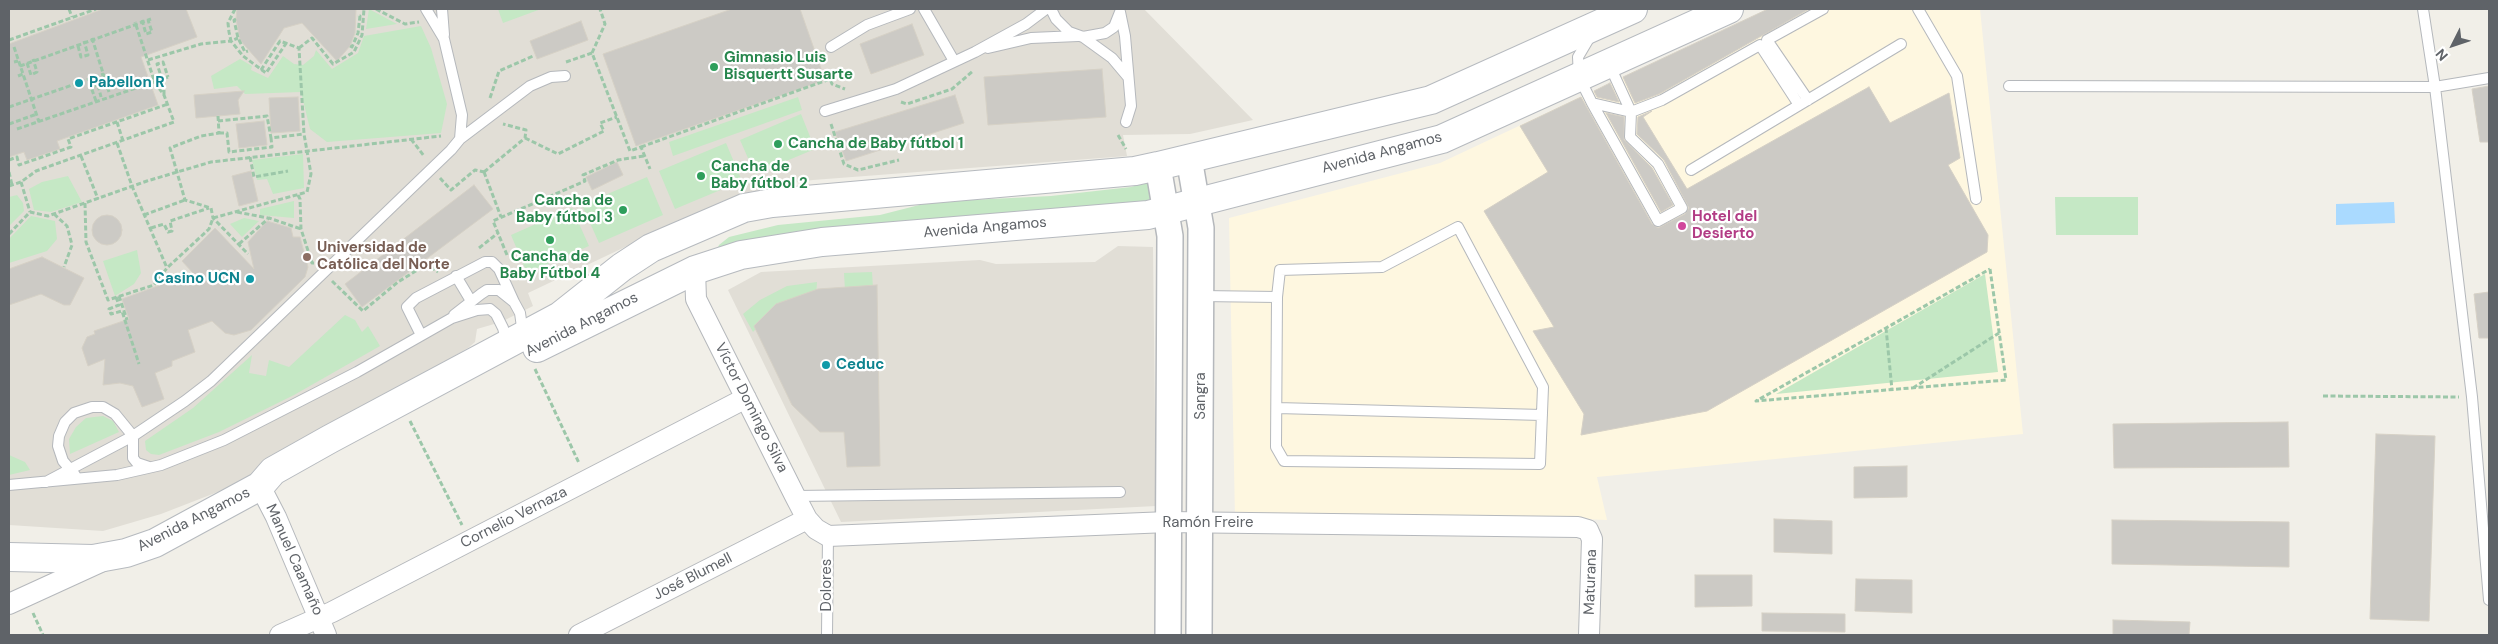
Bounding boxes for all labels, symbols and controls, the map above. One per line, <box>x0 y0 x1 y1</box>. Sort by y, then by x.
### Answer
north arrow <box>2428 20 2478 70</box>
text: N <box>2432 45 2452 65</box>
place label: Gimnasio Luis Bisquertt Susarte <box>724 49 853 84</box>
marker: Gimnasio Luis Bisquertt Susarte <box>708 61 720 73</box>
place label: Pabellon R <box>89 74 165 92</box>
marker: Pabellon R <box>73 77 85 89</box>
street label: Avenida Angamos <box>1320 128 1444 178</box>
place label: Cancha de Baby fútbol 1 <box>788 135 964 153</box>
marker: Cancha de Baby fútbol 1 <box>772 138 784 150</box>
place label: Cancha de Baby fútbol 2 <box>711 158 808 193</box>
marker: Cancha de Baby fútbol 2 <box>695 170 707 182</box>
place label: Cancha de Baby fútbol 3 <box>516 192 613 227</box>
marker: Cancha de Baby fútbol 3 <box>617 204 629 216</box>
place label: Hotel del Desierto <box>1692 208 1757 243</box>
street label: Avenida Angamos <box>923 214 1047 242</box>
marker: Hotel del Desierto <box>1676 220 1688 232</box>
marker: Cancha de Baby Fútbol 4 <box>544 234 556 246</box>
place label: Universidad de Católica del Norte <box>317 239 450 274</box>
place label: Cancha de Baby Fútbol 4 <box>500 248 600 283</box>
marker: Universidad de Católica del Norte <box>301 251 313 263</box>
place label: Casino UCN <box>154 270 240 288</box>
marker: Casino UCN <box>244 273 256 285</box>
street label: Avenida Angamos <box>523 289 641 361</box>
street label: Víctor Domingo Silva <box>711 340 791 476</box>
place label: Ceduc <box>836 356 884 374</box>
marker: Ceduc <box>820 359 832 371</box>
street label: Sangra <box>1192 372 1210 420</box>
street label: Cornelio Vernaza <box>458 483 570 553</box>
street label: Avenida Angamos <box>135 484 253 556</box>
street label: Manuel Caamaño <box>261 502 327 618</box>
street label: Ramón Freire <box>1163 514 1253 532</box>
street label: José Blumell <box>651 549 735 605</box>
street label: Maturana <box>1581 549 1601 615</box>
street label: Dolores <box>818 559 836 611</box>

